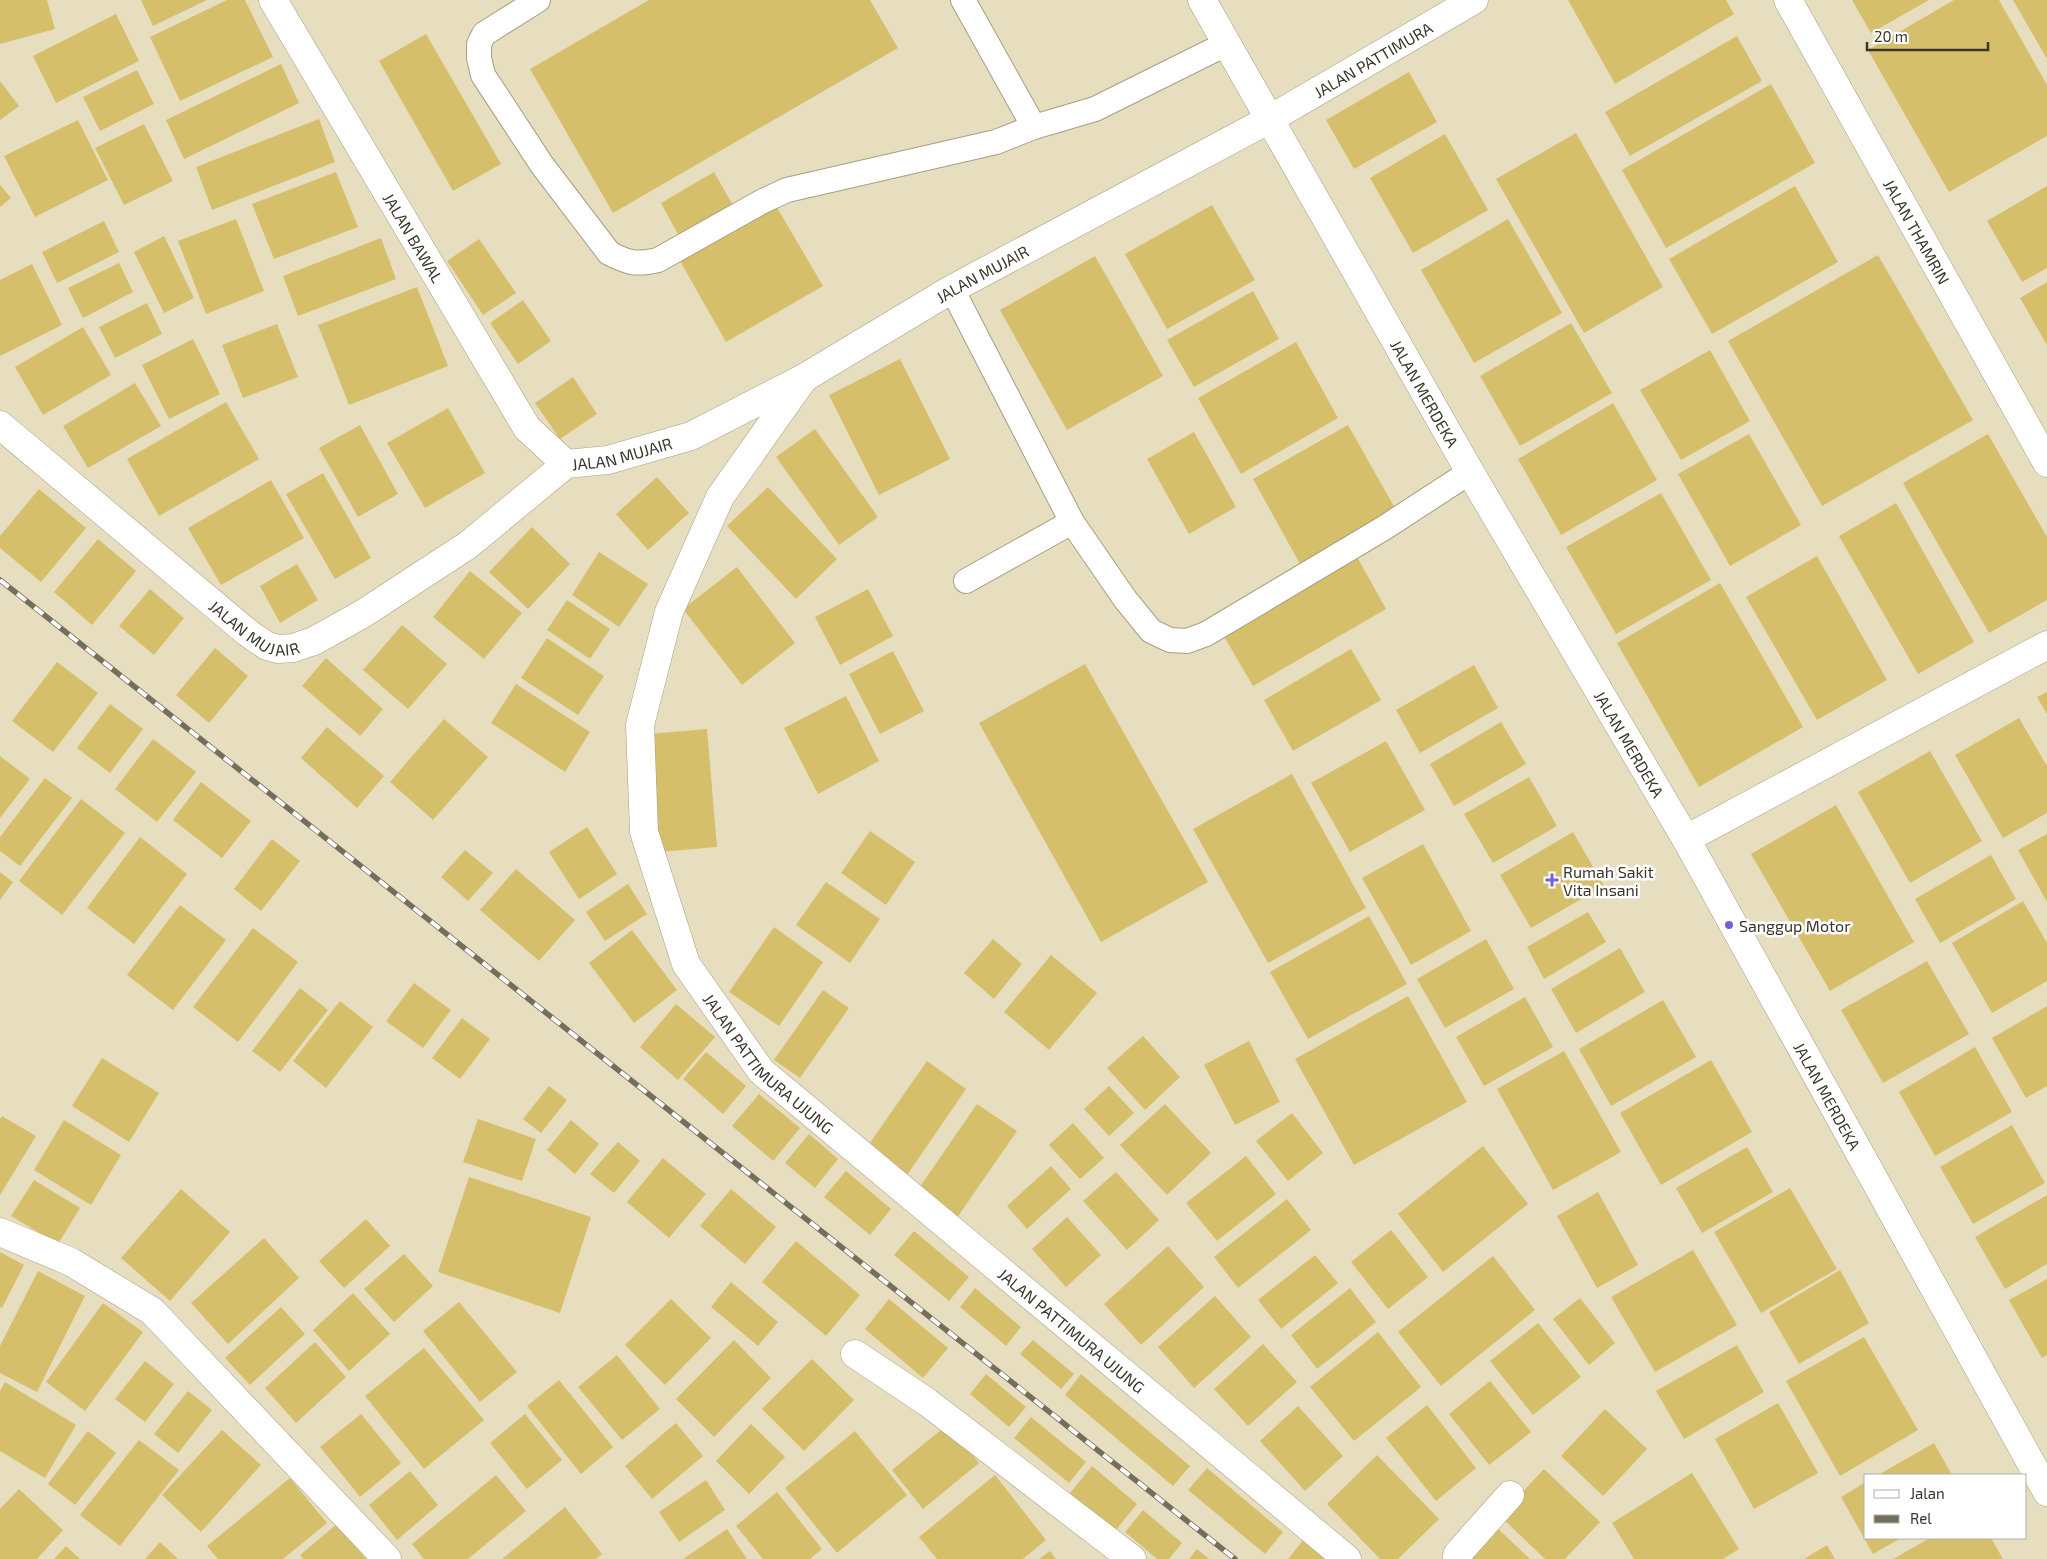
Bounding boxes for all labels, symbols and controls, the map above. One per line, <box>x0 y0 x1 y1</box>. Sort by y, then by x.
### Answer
street label: JALAN PATTIMURA <box>1310 17 1435 101</box>
scale bar <box>1867 20 1988 52</box>
text: 20 m <box>1874 27 1908 45</box>
street label: JALAN THAMRIN <box>1880 175 1954 287</box>
street label: JALAN BAWAL <box>380 189 448 286</box>
street label: JALAN MUJAIR <box>932 241 1031 306</box>
street label: JALAN MERDEKA <box>1387 336 1463 450</box>
street label: JALAN MUJAIR <box>571 433 674 473</box>
street label: JALAN MUJAIR <box>206 596 302 659</box>
street label: JALAN MERDEKA <box>1591 687 1669 800</box>
place label: Rumah Sakit Vita Insani <box>1563 862 1654 899</box>
marker: Rumah Sakit Vita Insani <box>1545 873 1559 887</box>
place label: Sanggup Motor <box>1739 916 1851 935</box>
marker: Sanggup Motor <box>1723 919 1735 931</box>
street label: JALAN PATTIMURA UJUNG <box>700 990 838 1137</box>
street label: JALAN MERDEKA <box>1791 1038 1865 1153</box>
street label: JALAN PATTIMURA UJUNG <box>995 1264 1149 1396</box>
legend <box>1864 1474 2027 1539</box>
text: Jalan <box>1910 1484 1945 1502</box>
text: Rel <box>1910 1509 1932 1527</box>

